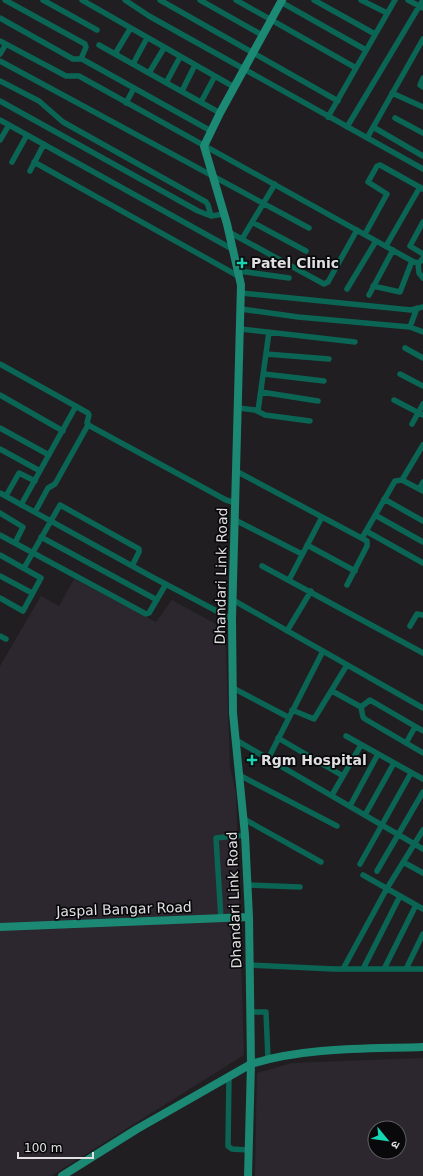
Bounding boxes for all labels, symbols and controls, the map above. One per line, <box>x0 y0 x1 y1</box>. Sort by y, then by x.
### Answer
place label: Patel Clinic <box>251 255 339 271</box>
marker: Patel Clinic <box>236 257 248 269</box>
street label: Dhandari Link Road <box>212 507 230 645</box>
place label: Rgm Hospital <box>261 752 367 768</box>
marker: Rgm Hospital <box>246 754 258 766</box>
street label: Dhandari Link Road <box>224 831 244 969</box>
street label: Jaspal Bangar Road <box>55 899 192 919</box>
north arrow <box>367 1120 407 1160</box>
scale bar <box>18 1134 93 1160</box>
text: उ <box>388 1139 403 1151</box>
text: 100 m <box>24 1141 62 1155</box>

